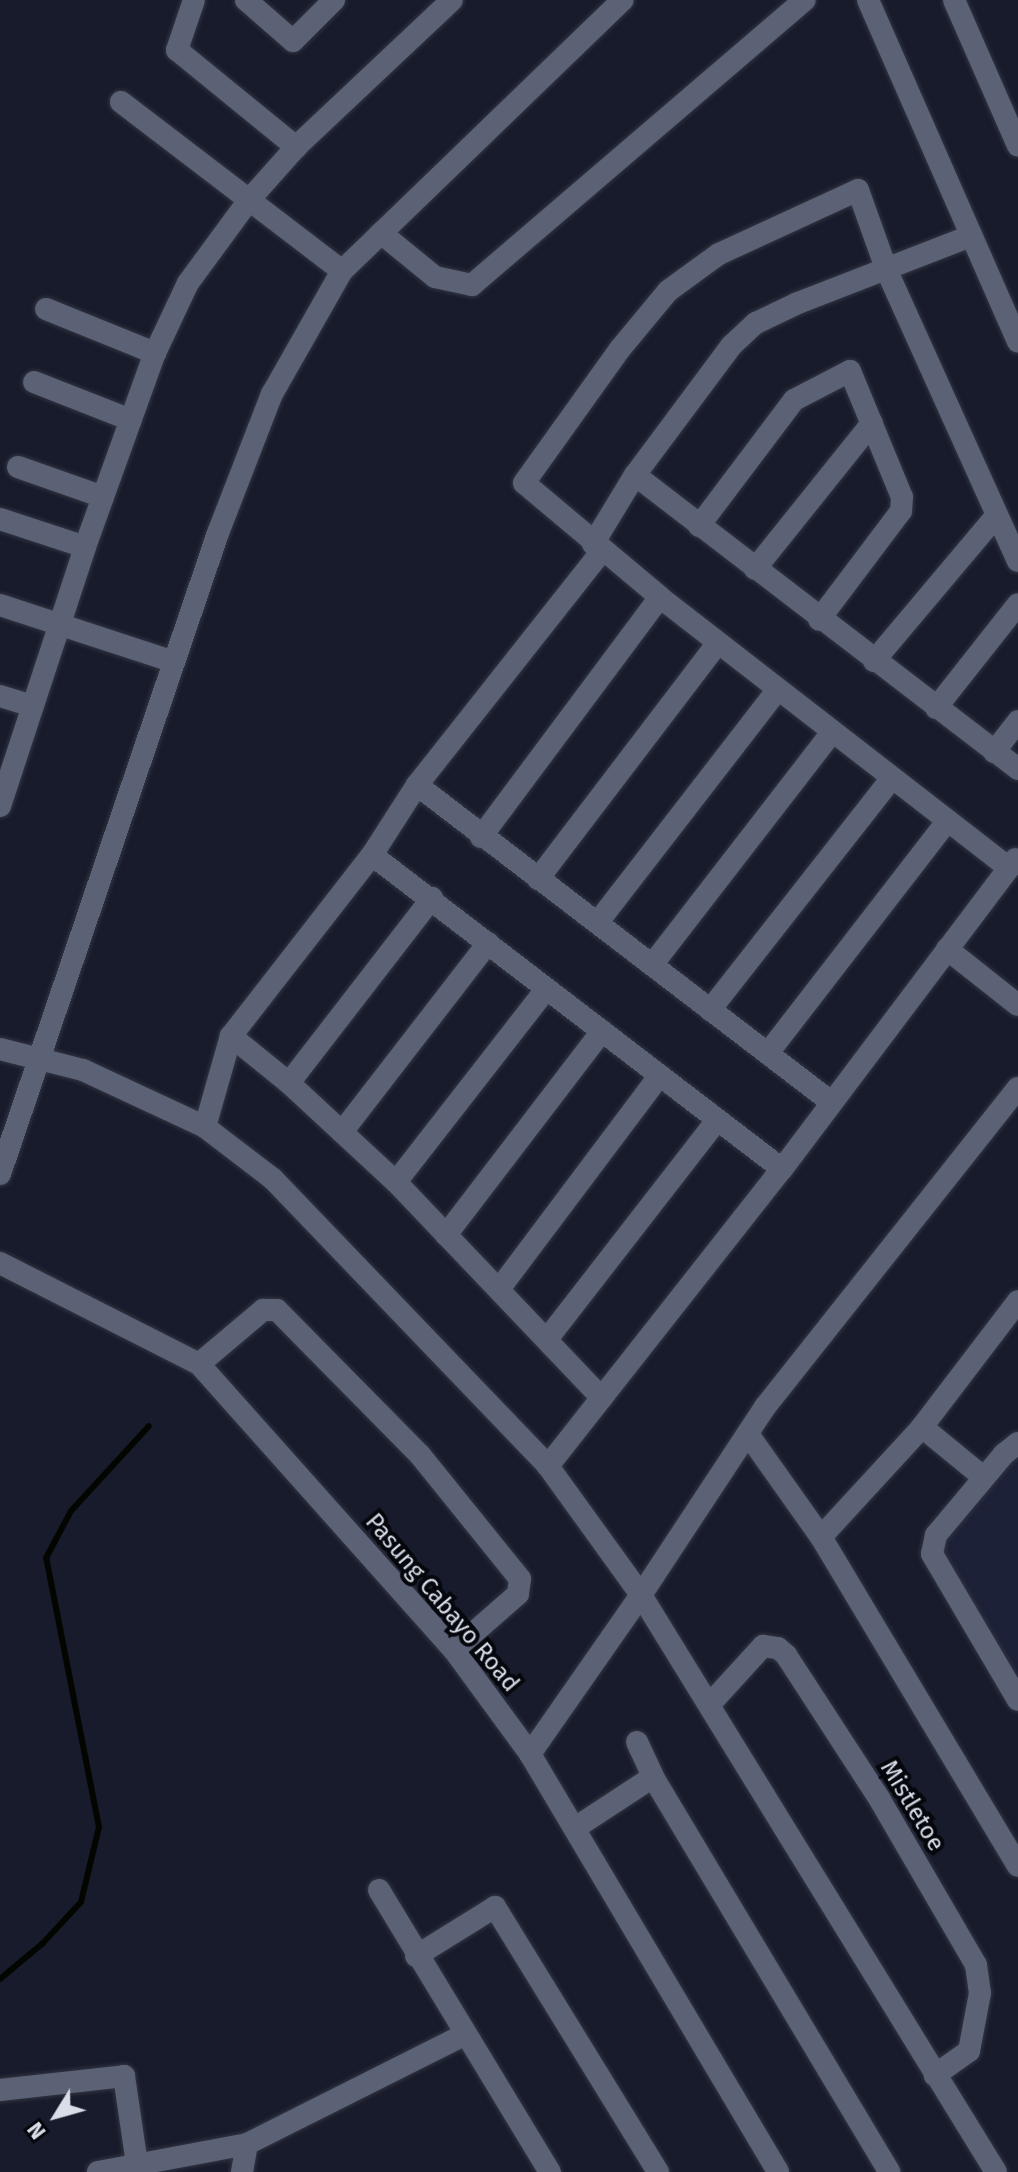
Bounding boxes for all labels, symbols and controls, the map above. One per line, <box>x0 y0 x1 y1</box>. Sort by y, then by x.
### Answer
street label: Pasung Cabayo Road <box>359 1508 525 1698</box>
street label: Mistletoe <box>874 1756 950 1856</box>
north arrow <box>16 2076 96 2156</box>
text: N <box>21 2117 52 2145</box>

